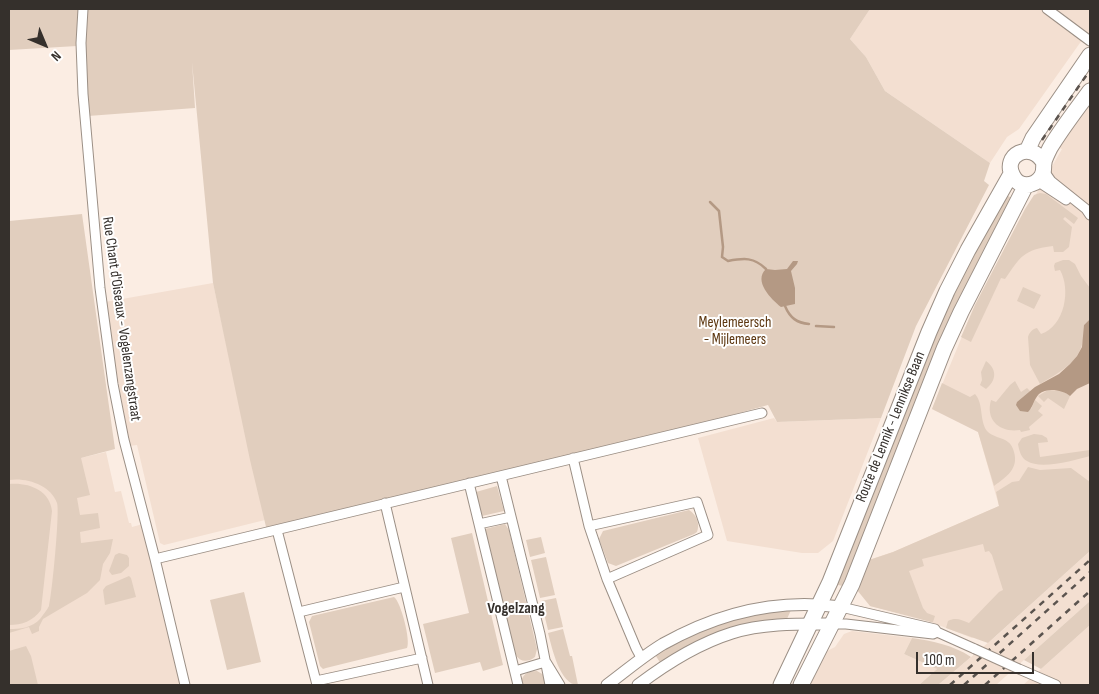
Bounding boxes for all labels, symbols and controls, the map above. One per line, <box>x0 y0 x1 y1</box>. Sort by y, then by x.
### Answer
north arrow <box>20 20 70 70</box>
text: N <box>47 47 65 65</box>
street label: Rue Chant d'Oiseaux - Vogelenzangstraat <box>98 216 144 422</box>
park label: Meylemeersch - Mijlemeers <box>698 314 772 349</box>
street label: Route de Lennik - Lennikse Baan <box>853 349 929 505</box>
district label: Vogelzang <box>487 599 545 619</box>
scale bar <box>919 642 1036 674</box>
text: 100 m <box>924 651 955 670</box>

